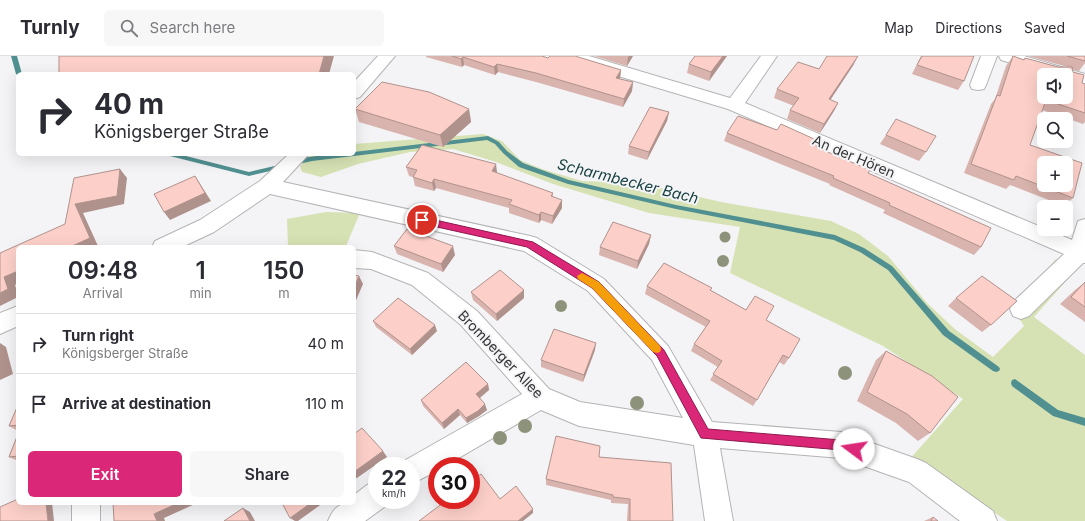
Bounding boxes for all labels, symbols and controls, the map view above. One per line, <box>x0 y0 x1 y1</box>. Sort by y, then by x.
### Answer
search box <box>104 10 384 46</box>
text: Turnly <box>20 16 80 39</box>
icon: search <box>118 17 140 39</box>
text: Search here <box>150 18 235 37</box>
text: Map <box>884 19 913 36</box>
text: Directions <box>935 19 1002 36</box>
text: Saved <box>1024 19 1065 36</box>
map controls <box>1037 68 1073 236</box>
button: sound <box>1037 68 1073 104</box>
text: 40 m <box>94 87 164 121</box>
icon: right <box>28 88 80 140</box>
button: search <box>1037 112 1073 148</box>
text: Königsberger Straße <box>94 121 269 142</box>
street label: An der Hören <box>810 131 898 181</box>
water label: Scharmbecker Bach <box>556 154 701 208</box>
button: + <box>1037 156 1073 192</box>
button: − <box>1037 200 1073 236</box>
pin <box>405 203 439 237</box>
icon: arrive <box>411 209 433 231</box>
text: 09:48 <box>68 256 138 285</box>
text: 1 <box>195 256 206 285</box>
text: 150 <box>263 256 304 285</box>
text: Arrival <box>83 285 123 301</box>
text: min <box>189 285 212 301</box>
text: m <box>278 285 290 301</box>
street label: Bromberger Allee <box>455 307 547 401</box>
text: Turn right <box>62 326 134 345</box>
icon: right <box>28 333 50 355</box>
text: 40 m <box>307 334 344 353</box>
text: Königsberger Straße <box>62 345 188 361</box>
icon: arrive <box>28 393 50 415</box>
text: Arrive at destination <box>62 394 211 413</box>
text: 110 m <box>305 394 344 413</box>
position arrow <box>833 428 875 470</box>
button: Exit <box>28 451 182 497</box>
button: Share <box>190 451 344 497</box>
speed limit sign: 30 <box>428 457 480 509</box>
text: 22 <box>381 466 407 490</box>
text: km/h <box>382 487 406 499</box>

